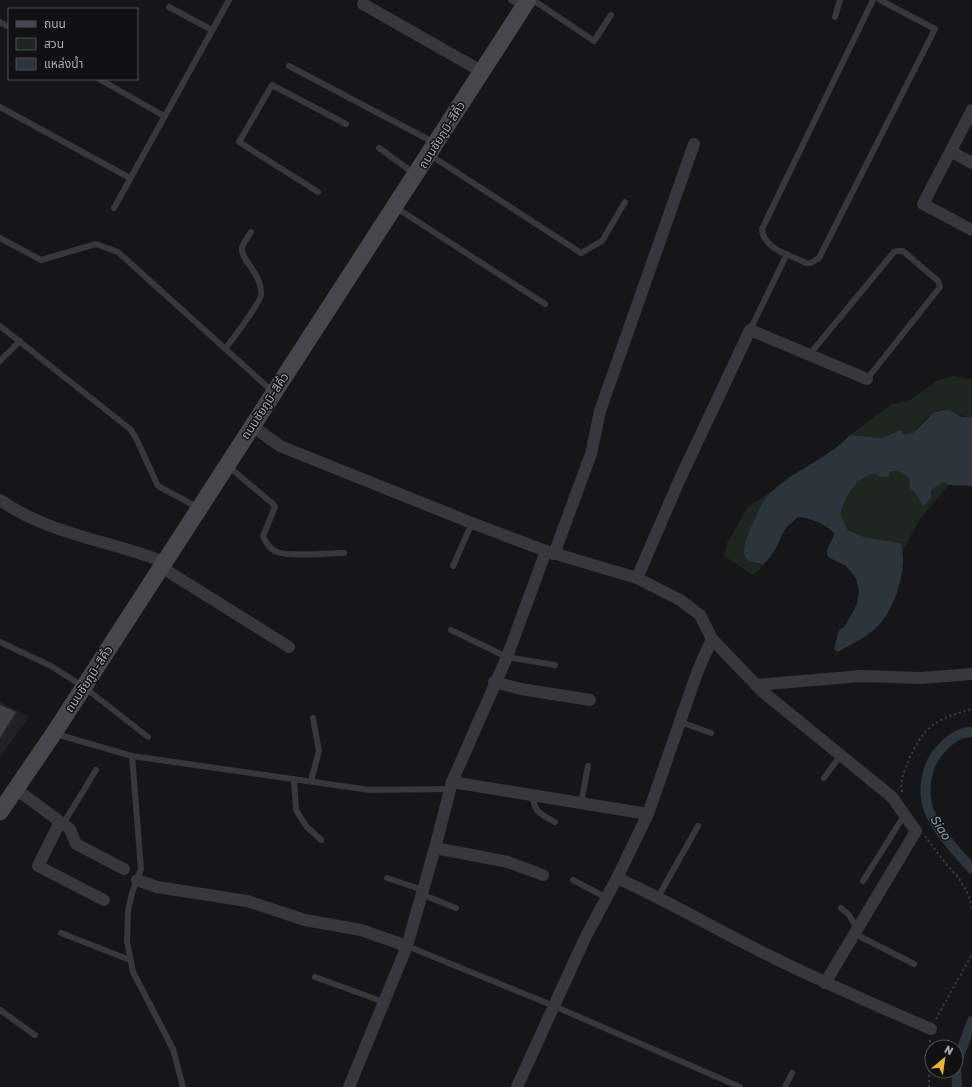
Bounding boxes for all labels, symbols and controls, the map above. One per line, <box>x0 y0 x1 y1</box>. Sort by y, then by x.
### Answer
legend <box>8 8 138 80</box>
text: ถนน <box>44 17 66 31</box>
text: สวน <box>44 37 64 51</box>
text: แหล่งน้ำ <box>44 55 83 71</box>
street label: ถนนชัยภูมิ-สีคิ้ว <box>415 98 468 171</box>
street label: ถนนชัยภูมิ-สีคิ้ว <box>237 369 292 442</box>
street label: ถนนชัยภูมิ-สีคิ้ว <box>61 642 116 715</box>
water label: Siao <box>928 813 954 843</box>
north arrow <box>924 1039 964 1079</box>
text: N <box>942 1043 955 1058</box>

